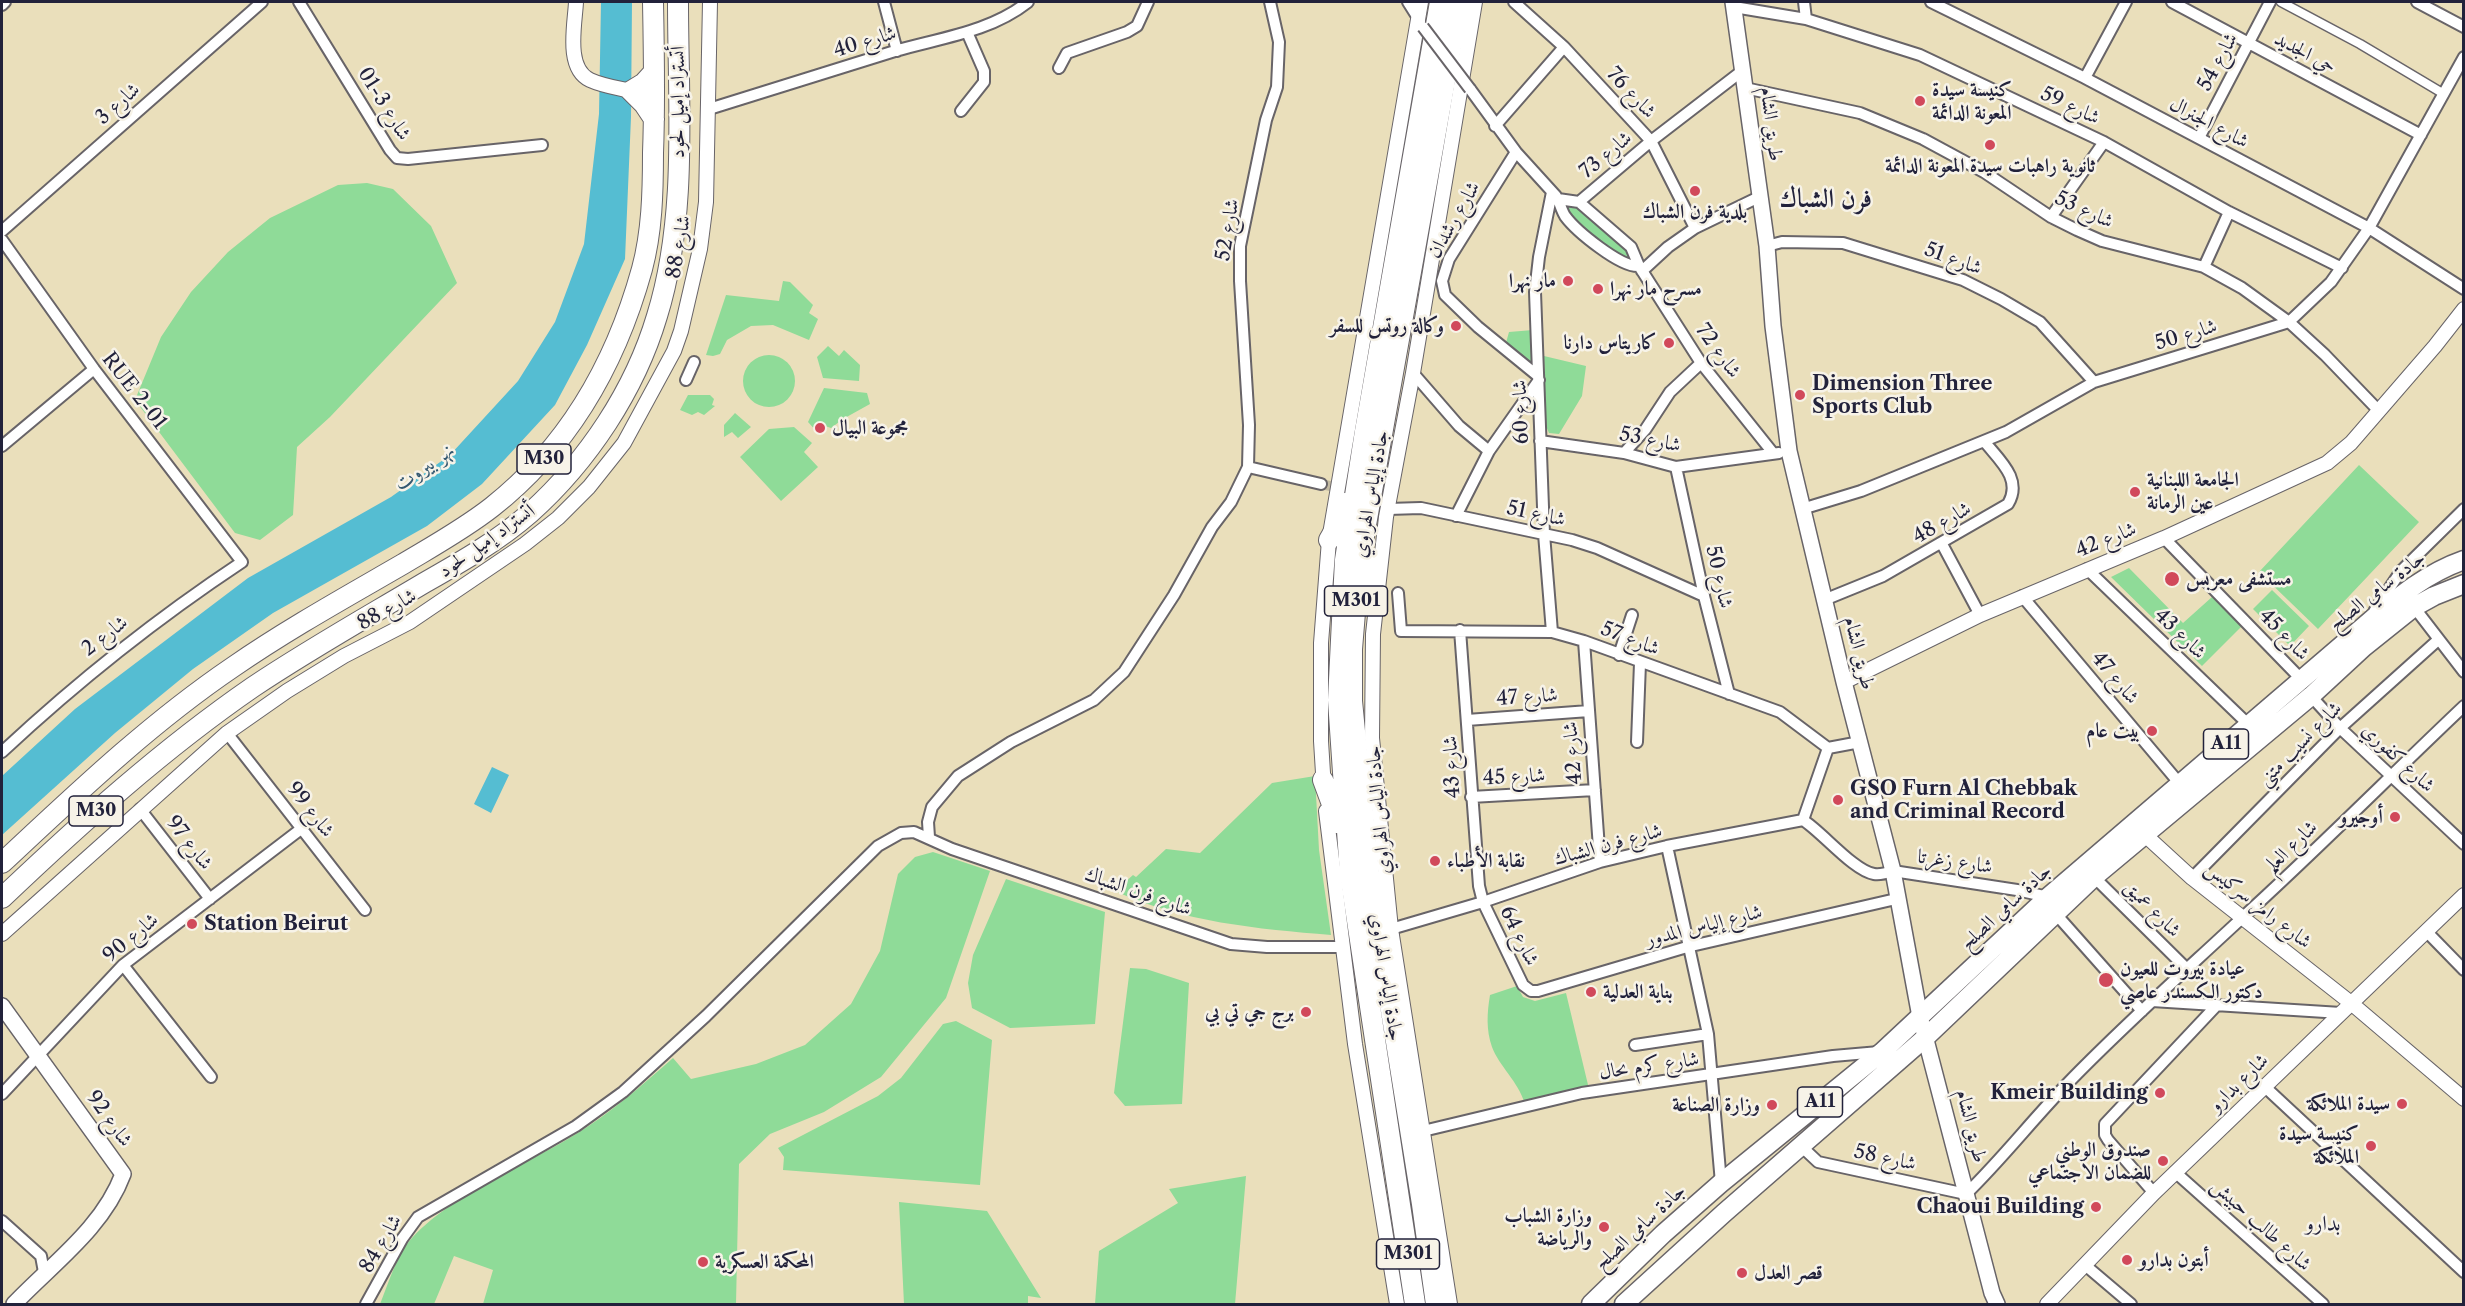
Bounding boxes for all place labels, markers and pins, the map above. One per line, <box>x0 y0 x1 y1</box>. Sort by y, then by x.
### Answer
place label: كنيسة سيدة المعونة الدائمة <box>1932 78 2012 125</box>
marker: كنيسة سيدة المعونة الدائمة <box>1913 94 1927 108</box>
marker: ثانوية راهبات سيدة المعونة الدائمة <box>1983 138 1997 152</box>
place label: ثانوية راهبات سيدة المعونة الدائمة <box>1885 154 2095 178</box>
marker: بلدية فرن الشباك <box>1688 184 1702 198</box>
place label: بلدية فرن الشباك <box>1643 200 1747 224</box>
place label: مار نهرا <box>1509 269 1556 293</box>
marker: مار نهرا <box>1561 274 1575 288</box>
place label: مسرح مار نهرا <box>1610 277 1702 301</box>
marker: مسرح مار نهرا <box>1591 282 1605 296</box>
place label: وكالة روتس للسفر <box>1330 314 1444 338</box>
marker: وكالة روتس للسفر <box>1449 319 1463 333</box>
place label: كاريتاس دارنا <box>1563 331 1657 355</box>
marker: كاريتاس دارنا <box>1662 336 1676 350</box>
place label: Dimension Three Sports Club <box>1812 372 1993 419</box>
marker: Dimension Three Sports Club <box>1793 388 1807 402</box>
place label: مجموعة البيال <box>832 416 908 440</box>
marker: مجموعة البيال <box>813 421 827 435</box>
place label: الجامعة اللبنانية عين الرمانة <box>2147 468 2239 515</box>
marker: الجامعة اللبنانية عين الرمانة <box>2128 485 2142 499</box>
place label: مستشفى معربس <box>2186 567 2292 591</box>
marker: مستشفى معربس <box>2163 570 2181 588</box>
place label: بيت عام <box>2086 719 2140 743</box>
marker: بيت عام <box>2145 724 2159 738</box>
place label: GSO Furn Al Chebbak and Criminal Record <box>1850 777 2077 824</box>
marker: GSO Furn Al Chebbak and Criminal Record <box>1831 793 1845 807</box>
place label: أوجيرو <box>2339 805 2383 829</box>
marker: أوجيرو <box>2388 810 2402 824</box>
place label: نقابة الأطباء <box>1447 849 1525 873</box>
marker: نقابة الأطباء <box>1428 854 1442 868</box>
place label: Station Beirut <box>204 912 348 936</box>
marker: Station Beirut <box>185 917 199 931</box>
place label: عيادة بيروت للعيون دكتور الكسندر عاصي <box>2120 957 2263 1004</box>
marker: عيادة بيروت للعيون دكتور الكسندر عاصي <box>2097 971 2115 989</box>
place label: بناية العدلية <box>1603 980 1673 1004</box>
marker: بناية العدلية <box>1584 985 1598 999</box>
place label: برج جي تي بي <box>1205 1000 1294 1024</box>
marker: برج جي تي بي <box>1299 1005 1313 1019</box>
place label: Kmeir Building <box>1990 1081 2148 1105</box>
marker: Kmeir Building <box>2153 1086 2167 1100</box>
place label: سيدة الملائكة <box>2307 1092 2390 1116</box>
place label: وزارة الصناعة <box>1672 1093 1760 1117</box>
marker: سيدة الملائكة <box>2395 1097 2409 1111</box>
marker: وزارة الصناعة <box>1765 1098 1779 1112</box>
place label: كنيسة سيدة الملائكة <box>2279 1122 2359 1169</box>
place label: صندوق الوطني للضمان الاجتماعي <box>2028 1138 2151 1185</box>
marker: كنيسة سيدة الملائكة <box>2364 1139 2378 1153</box>
marker: صندوق الوطني للضمان الاجتماعي <box>2156 1154 2170 1168</box>
place label: Chaoui Building <box>1916 1195 2084 1219</box>
marker: Chaoui Building <box>2089 1200 2103 1214</box>
place label: وزارة الشباب والرياضة <box>1504 1204 1592 1251</box>
marker: وزارة الشباب والرياضة <box>1597 1220 1611 1234</box>
place label: أبتون بدارو <box>2139 1248 2209 1272</box>
place label: المحكمة العسكرية <box>715 1250 814 1274</box>
marker: أبتون بدارو <box>2120 1253 2134 1267</box>
marker: المحكمة العسكرية <box>696 1255 710 1269</box>
place label: قصر العدل <box>1754 1261 1823 1285</box>
marker: قصر العدل <box>1735 1266 1749 1280</box>

